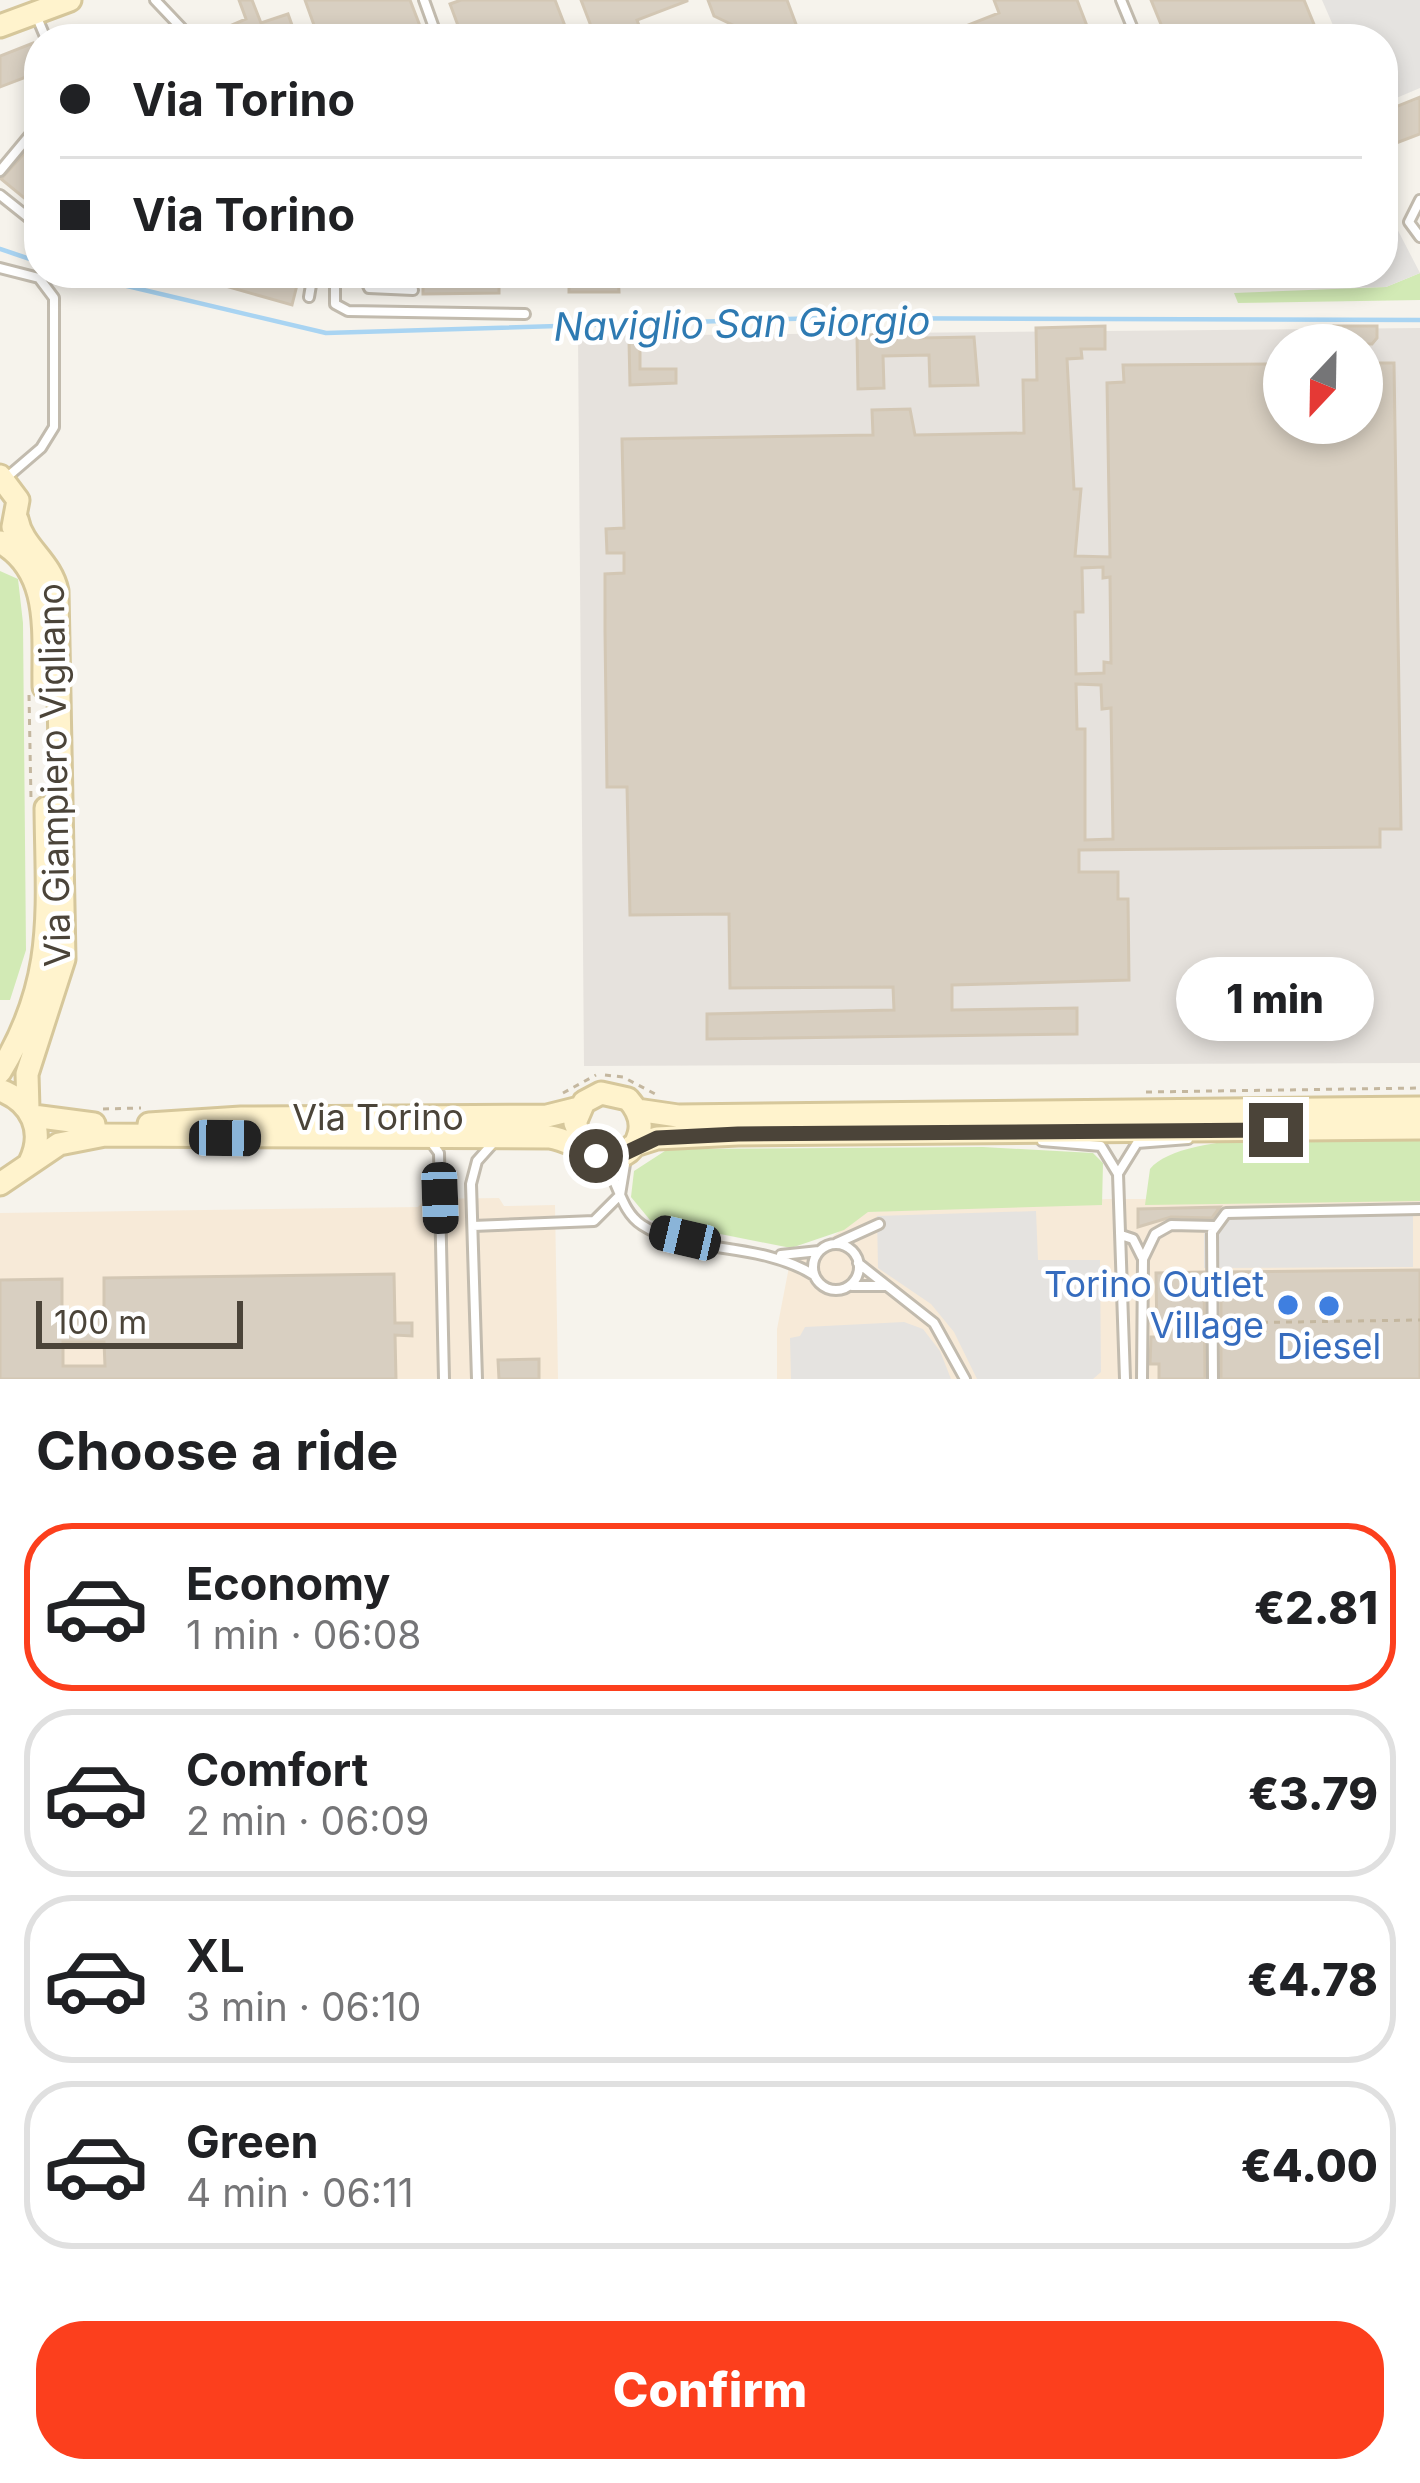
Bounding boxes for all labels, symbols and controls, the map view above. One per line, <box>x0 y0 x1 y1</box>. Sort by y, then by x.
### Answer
text: Via Torino <box>132 72 355 127</box>
text: Via Torino <box>132 187 355 242</box>
water label: Naviglio San Giorgio <box>553 296 931 350</box>
north arrow <box>1263 324 1383 444</box>
map controls <box>1263 324 1383 444</box>
street label: Via Giampiero Vigliano <box>29 583 79 967</box>
callout: 1 min <box>1177 956 1375 1040</box>
text: 1 min <box>1226 975 1324 1022</box>
street label: Via Torino <box>292 1095 464 1139</box>
route end <box>1249 1103 1303 1157</box>
car <box>189 1119 261 1157</box>
route start <box>569 1129 623 1183</box>
car <box>421 1161 459 1235</box>
car <box>646 1212 724 1264</box>
place label: Torino Outlet Village <box>1044 1262 1264 1347</box>
marker: Torino Outlet Village <box>1275 1292 1301 1318</box>
marker: Diesel <box>1316 1293 1342 1319</box>
scale bar <box>36 1295 243 1348</box>
text: 100 m <box>54 1302 147 1342</box>
place label: Diesel <box>1277 1324 1381 1368</box>
text: Choose a ride <box>36 1418 398 1483</box>
icon: car <box>42 1553 150 1661</box>
text: Economy <box>186 1556 390 1611</box>
text: €2.81 <box>1254 1580 1378 1635</box>
text: 1 min · 06:08 <box>186 1611 421 1658</box>
icon: car <box>42 1739 150 1847</box>
text: Comfort <box>186 1742 368 1797</box>
text: €3.79 <box>1248 1766 1378 1821</box>
text: 2 min · 06:09 <box>186 1797 429 1844</box>
icon: car <box>42 1925 150 2033</box>
text: XL <box>186 1928 245 1983</box>
text: €4.78 <box>1247 1952 1378 2007</box>
text: 3 min · 06:10 <box>186 1983 421 2030</box>
icon: car <box>42 2111 150 2219</box>
text: Green <box>186 2114 319 2169</box>
text: €4.00 <box>1241 2138 1378 2193</box>
text: 4 min · 06:11 <box>186 2169 414 2216</box>
button: Confirm <box>36 2321 1384 2459</box>

